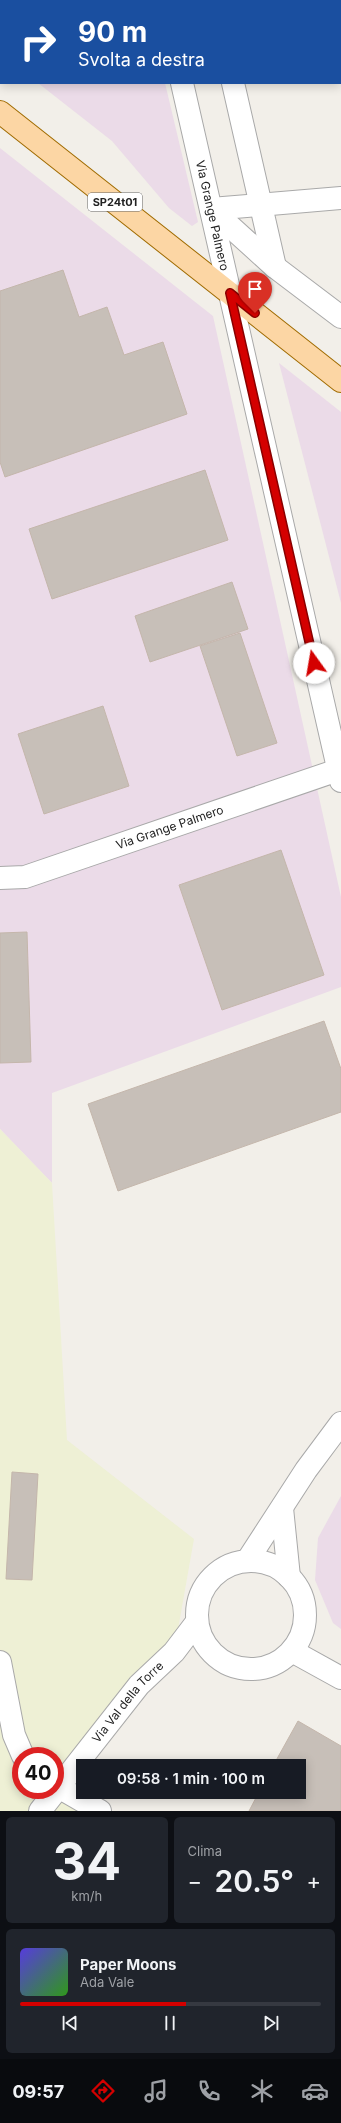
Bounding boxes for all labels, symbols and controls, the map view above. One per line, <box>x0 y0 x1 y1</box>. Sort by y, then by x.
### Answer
text: 90 m <box>78 15 147 49</box>
icon: right <box>12 16 64 68</box>
text: Svolta a destra <box>78 49 205 70</box>
street label: Via Grange Palmero <box>193 159 233 272</box>
road number: SP24t01 <box>88 193 142 211</box>
pin <box>238 272 272 313</box>
icon: arrive <box>244 278 266 300</box>
position arrow <box>293 642 335 684</box>
street label: Via Grange Palmero <box>114 802 225 852</box>
street label: Via Val della Torre <box>89 1658 166 1745</box>
speed limit sign: 40 <box>12 1747 64 1799</box>
text: 09:58 · 1 min · 100 m <box>117 1769 265 1788</box>
text: 34 <box>52 1830 121 1893</box>
text: Clima <box>188 1843 222 1859</box>
text: 20.5° <box>215 1863 294 1899</box>
text: − <box>188 1868 202 1894</box>
text: + <box>306 1868 321 1894</box>
text: km/h <box>71 1888 102 1904</box>
text: Paper Moons <box>80 1955 176 1974</box>
text: Ada Vale <box>80 1974 134 1990</box>
icon: previous <box>59 2012 81 2034</box>
icon: pause <box>159 2012 181 2034</box>
icon: next <box>260 2012 282 2034</box>
icon: directions <box>89 2077 117 2105</box>
icon: music <box>142 2077 170 2105</box>
icon: phone <box>195 2077 223 2105</box>
icon: climate <box>248 2077 276 2105</box>
icon: car <box>301 2077 329 2105</box>
text: 09:57 <box>12 2081 64 2102</box>

